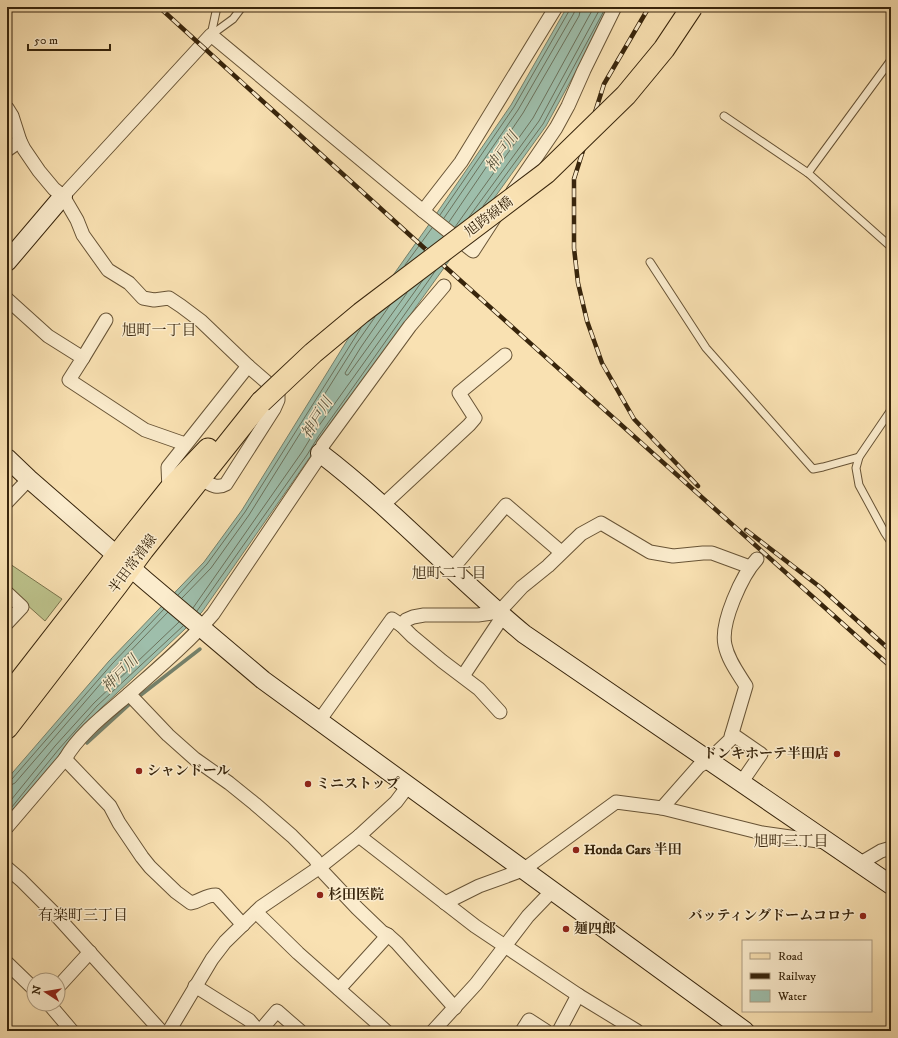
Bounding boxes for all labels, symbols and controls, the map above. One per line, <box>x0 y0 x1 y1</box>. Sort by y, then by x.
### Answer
scale bar <box>28 26 110 52</box>
text: 50 m <box>34 33 58 48</box>
water label: 神戸川 <box>481 126 524 176</box>
street label: 旭跨線橋 <box>461 193 517 241</box>
district label: 旭町一丁目 <box>121 321 197 340</box>
water label: 神戸川 <box>297 392 338 442</box>
street label: 半田常滑線 <box>105 531 161 597</box>
district label: 旭町二丁目 <box>411 564 487 583</box>
water label: 神戸川 <box>98 650 144 697</box>
place label: ドンキホーテ半田店 <box>703 745 829 763</box>
marker: ドンキホーテ半田店 <box>832 749 842 759</box>
place label: シャンドール <box>147 762 230 780</box>
marker: シャンドール <box>134 766 144 776</box>
place label: ミニストップ <box>316 775 400 793</box>
marker: ミニストップ <box>303 779 313 789</box>
district label: 旭町三丁目 <box>753 832 829 851</box>
place label: Honda Cars 半田 <box>584 841 682 859</box>
marker: Honda Cars 半田 <box>571 845 581 855</box>
place label: 杉田医院 <box>328 886 384 904</box>
marker: 杉田医院 <box>315 890 325 900</box>
district label: 有楽町三丁目 <box>38 906 128 925</box>
place label: バッティングドームコロナ <box>688 907 855 925</box>
marker: バッティングドームコロナ <box>858 911 868 921</box>
place label: 麺四郎 <box>574 920 616 938</box>
marker: 麺四郎 <box>561 924 571 934</box>
legend <box>742 940 872 1012</box>
text: Road <box>778 949 803 964</box>
text: Railway <box>778 969 816 984</box>
north arrow <box>26 972 66 1012</box>
text: N <box>29 984 45 996</box>
text: Water <box>777 989 807 1004</box>

